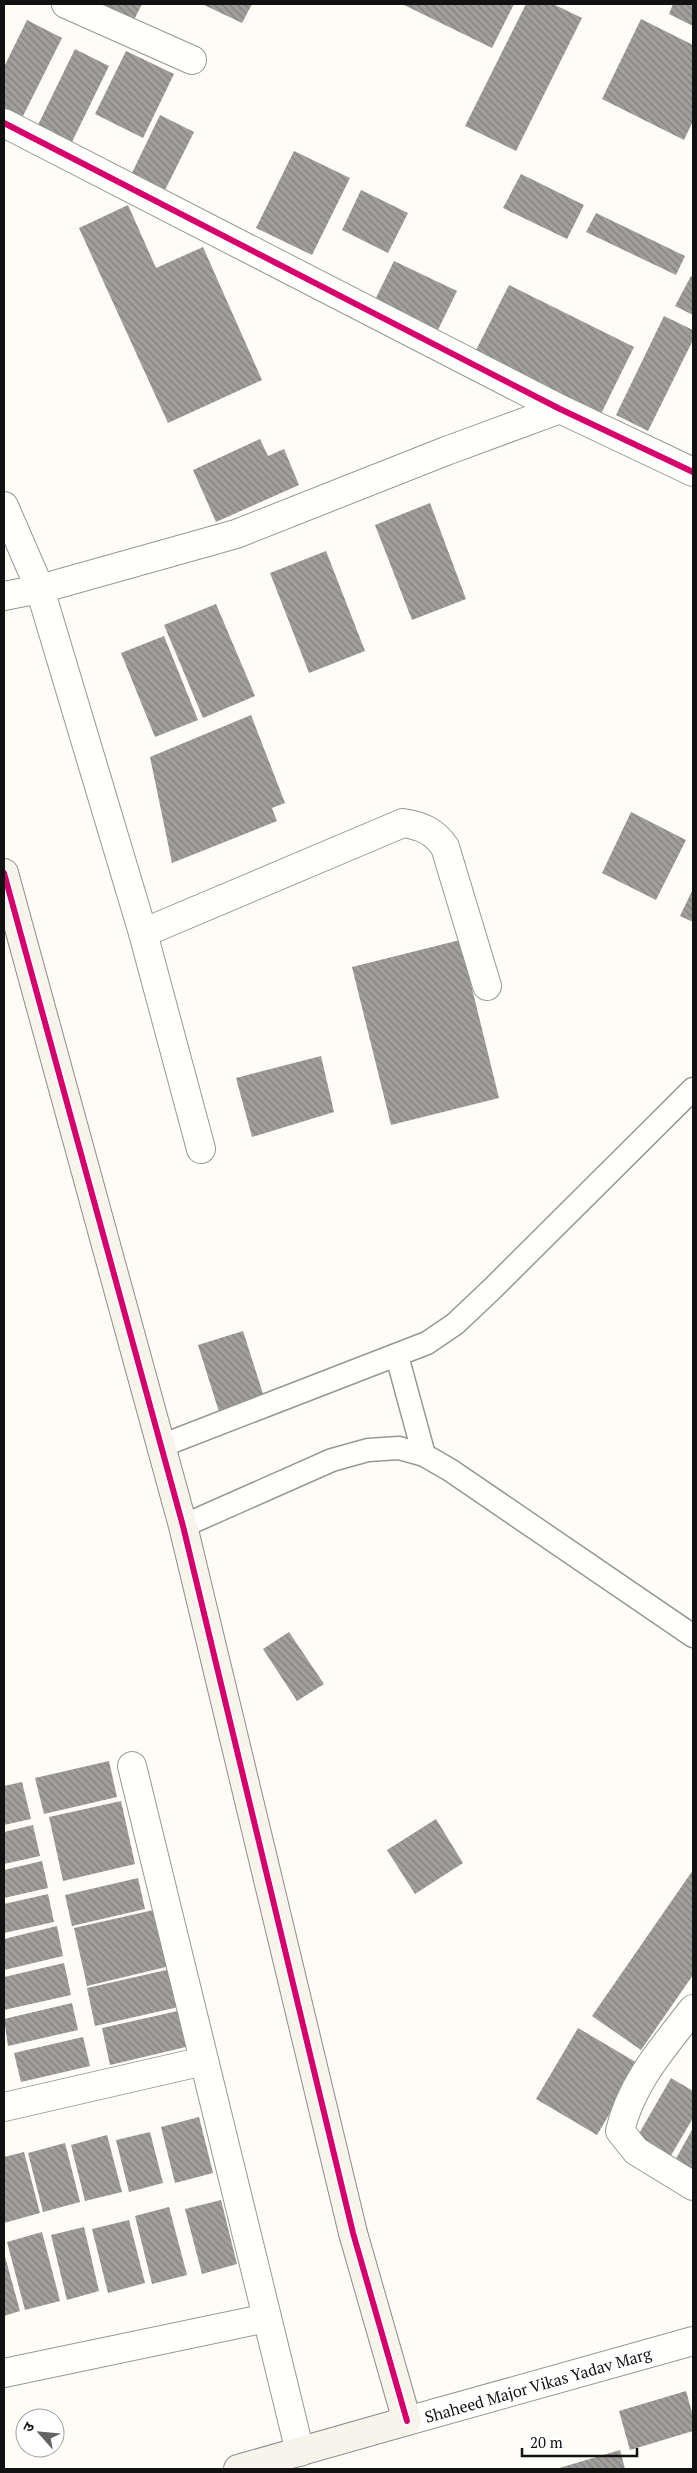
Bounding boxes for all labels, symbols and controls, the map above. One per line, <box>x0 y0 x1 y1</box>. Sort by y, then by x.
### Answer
street label: Shaheed Major Vikas Yadav Marg <box>422 2342 654 2428</box>
north arrow <box>15 2408 65 2458</box>
text: उ <box>18 2418 39 2435</box>
scale bar <box>522 2426 637 2458</box>
text: 20 m <box>530 2432 563 2452</box>

